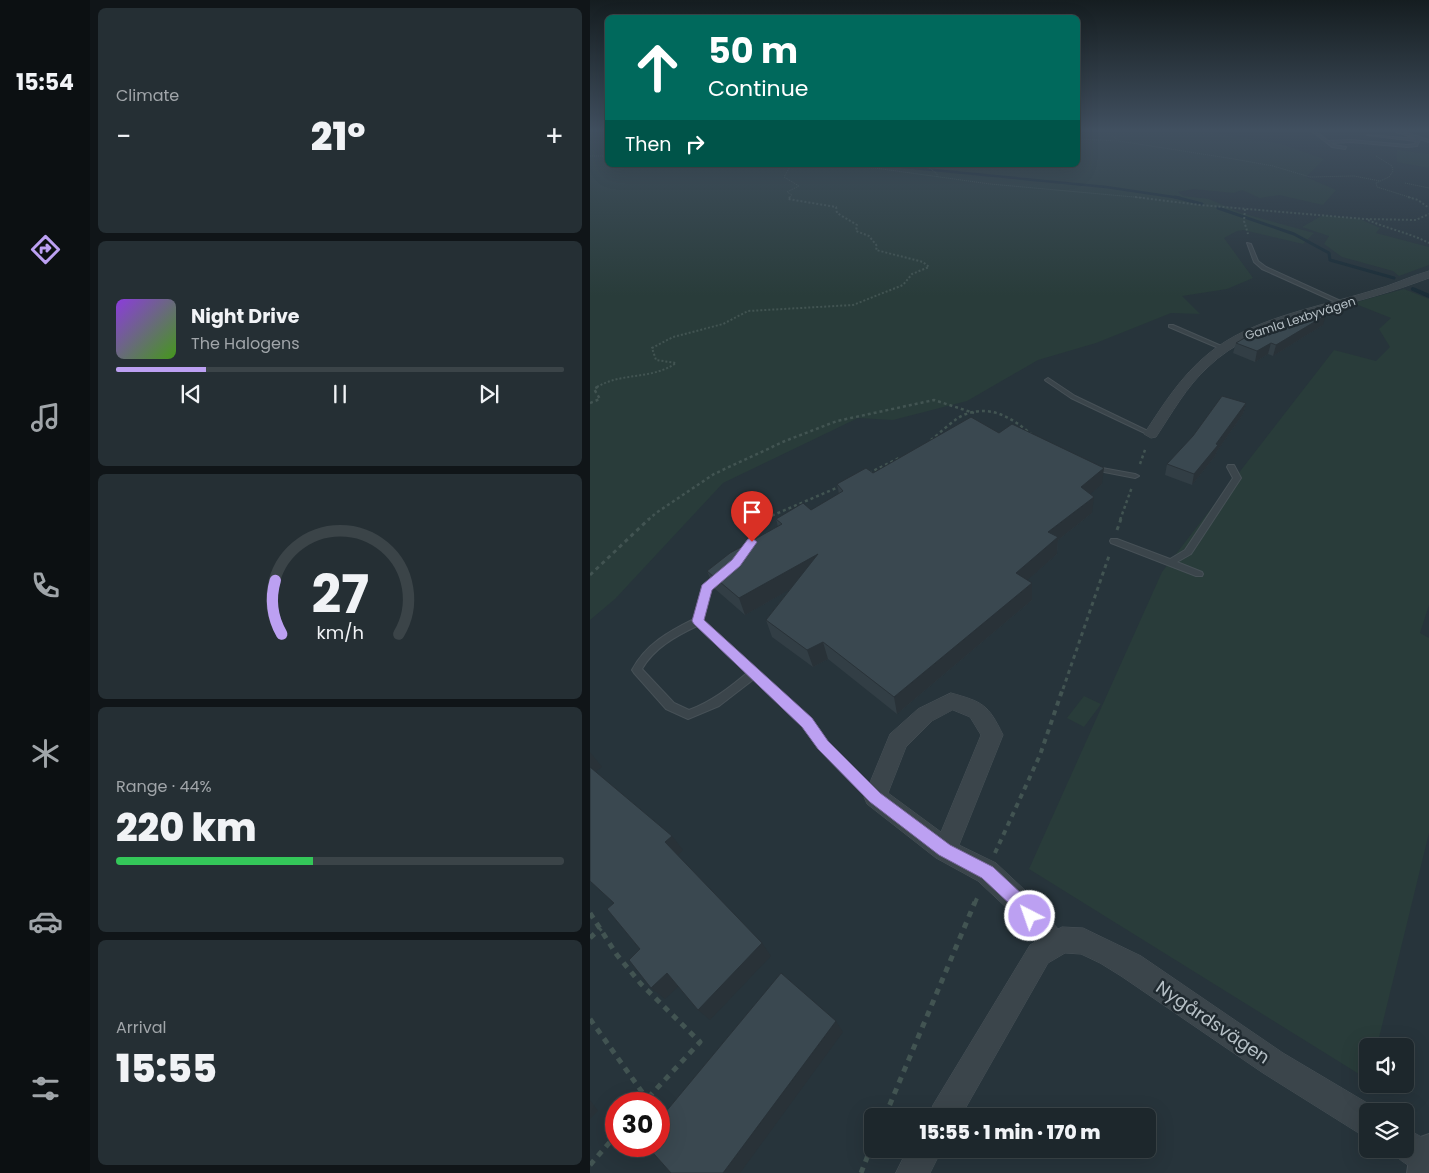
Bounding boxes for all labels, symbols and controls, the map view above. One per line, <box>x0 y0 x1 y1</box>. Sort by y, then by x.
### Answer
text: 50 m <box>708 26 798 75</box>
icon: ahead <box>625 35 690 100</box>
text: 15:54 <box>16 67 74 98</box>
text: Continue <box>708 73 808 104</box>
text: Climate <box>116 84 179 107</box>
text: 21° <box>311 110 365 163</box>
text: − <box>116 117 131 156</box>
text: + <box>545 117 564 156</box>
icon: right <box>681 130 709 158</box>
text: Then <box>625 131 671 158</box>
icon: directions <box>28 232 63 267</box>
street label: Gamla Lexbyvägen <box>1242 292 1358 344</box>
text: Night Drive <box>191 303 300 330</box>
text: The Halogens <box>191 332 299 355</box>
icon: previous <box>177 380 205 408</box>
icon: pause <box>326 380 354 408</box>
icon: next <box>475 380 503 408</box>
icon: music <box>28 400 63 435</box>
pin <box>731 491 773 542</box>
icon: arrive <box>738 498 766 526</box>
text: 27 <box>311 558 369 631</box>
icon: phone <box>28 568 63 603</box>
text: km/h <box>316 620 364 645</box>
icon: climate <box>28 736 63 771</box>
text: Range · 44% <box>116 775 212 798</box>
text: 220 km <box>116 801 257 854</box>
position arrow <box>1003 889 1055 941</box>
icon: car <box>28 904 63 939</box>
street label: Nygårdsvägen <box>1151 975 1275 1069</box>
text: Arrival <box>116 1016 166 1039</box>
map controls <box>1359 1038 1414 1158</box>
button: sound <box>1359 1038 1414 1093</box>
text: 15:55 <box>116 1042 217 1095</box>
icon: filters <box>28 1071 63 1106</box>
speed limit sign: 30 <box>605 1092 670 1157</box>
button: layers <box>1359 1103 1414 1158</box>
text: 15:55 · 1 min · 170 m <box>919 1119 1101 1146</box>

